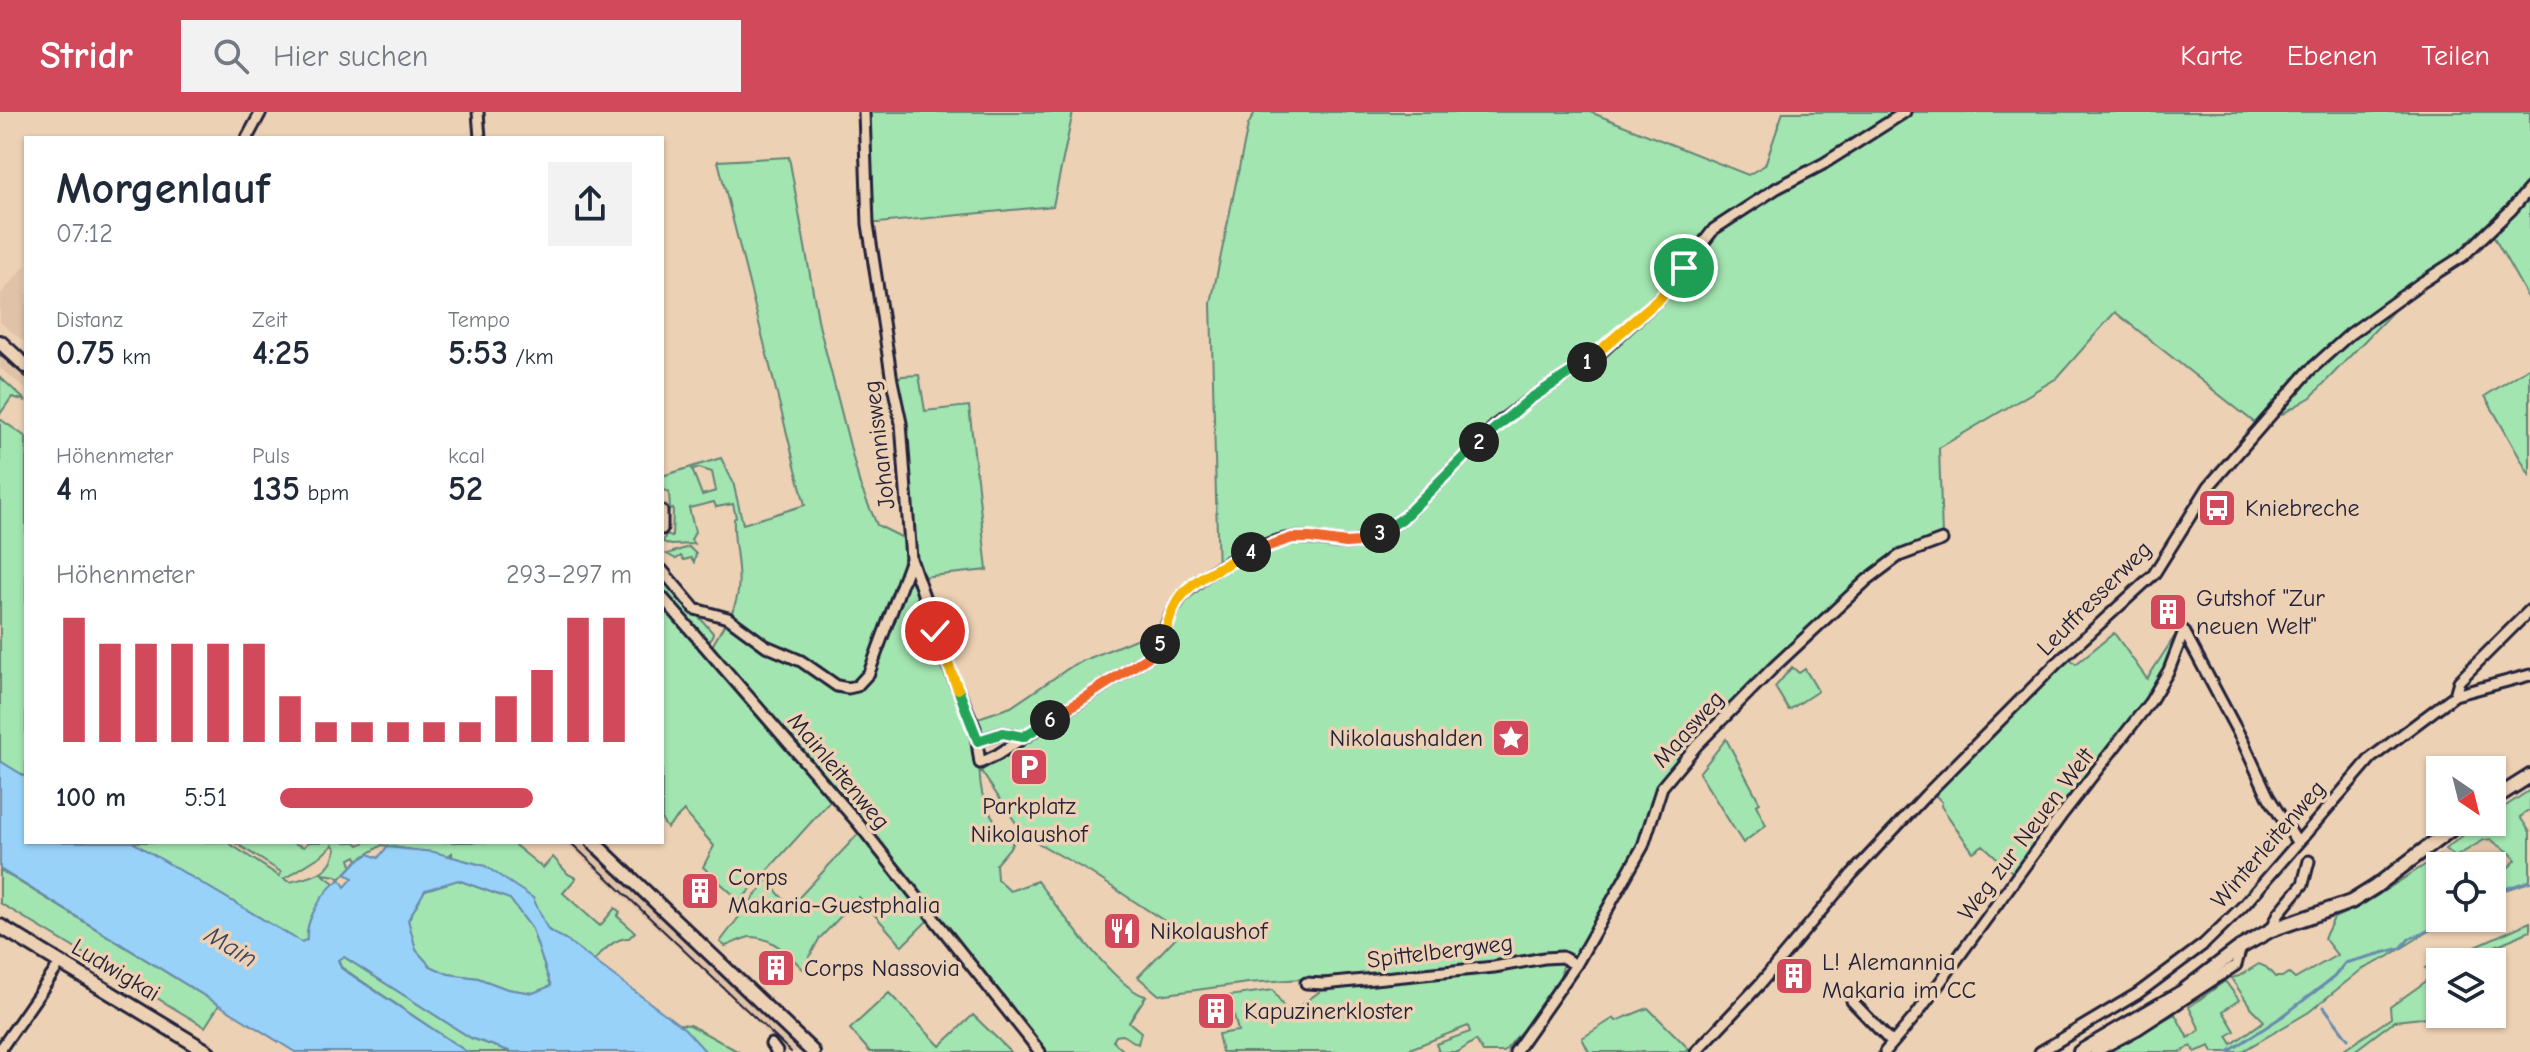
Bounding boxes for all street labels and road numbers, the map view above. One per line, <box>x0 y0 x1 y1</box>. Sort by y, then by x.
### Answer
street label: Johannisweg <box>857 379 901 511</box>
street label: Leutfresserweg <box>2031 535 2157 661</box>
street label: Maasweg <box>1646 685 1730 773</box>
street label: Mainleitenweg <box>782 707 896 835</box>
street label: Weg zur Neuen Welt <box>1952 741 2101 926</box>
street label: Winterleitenweg <box>2205 774 2331 914</box>
street label: Spittelbergweg <box>1365 928 1515 974</box>
street label: Ludwigkai <box>67 933 165 1007</box>

